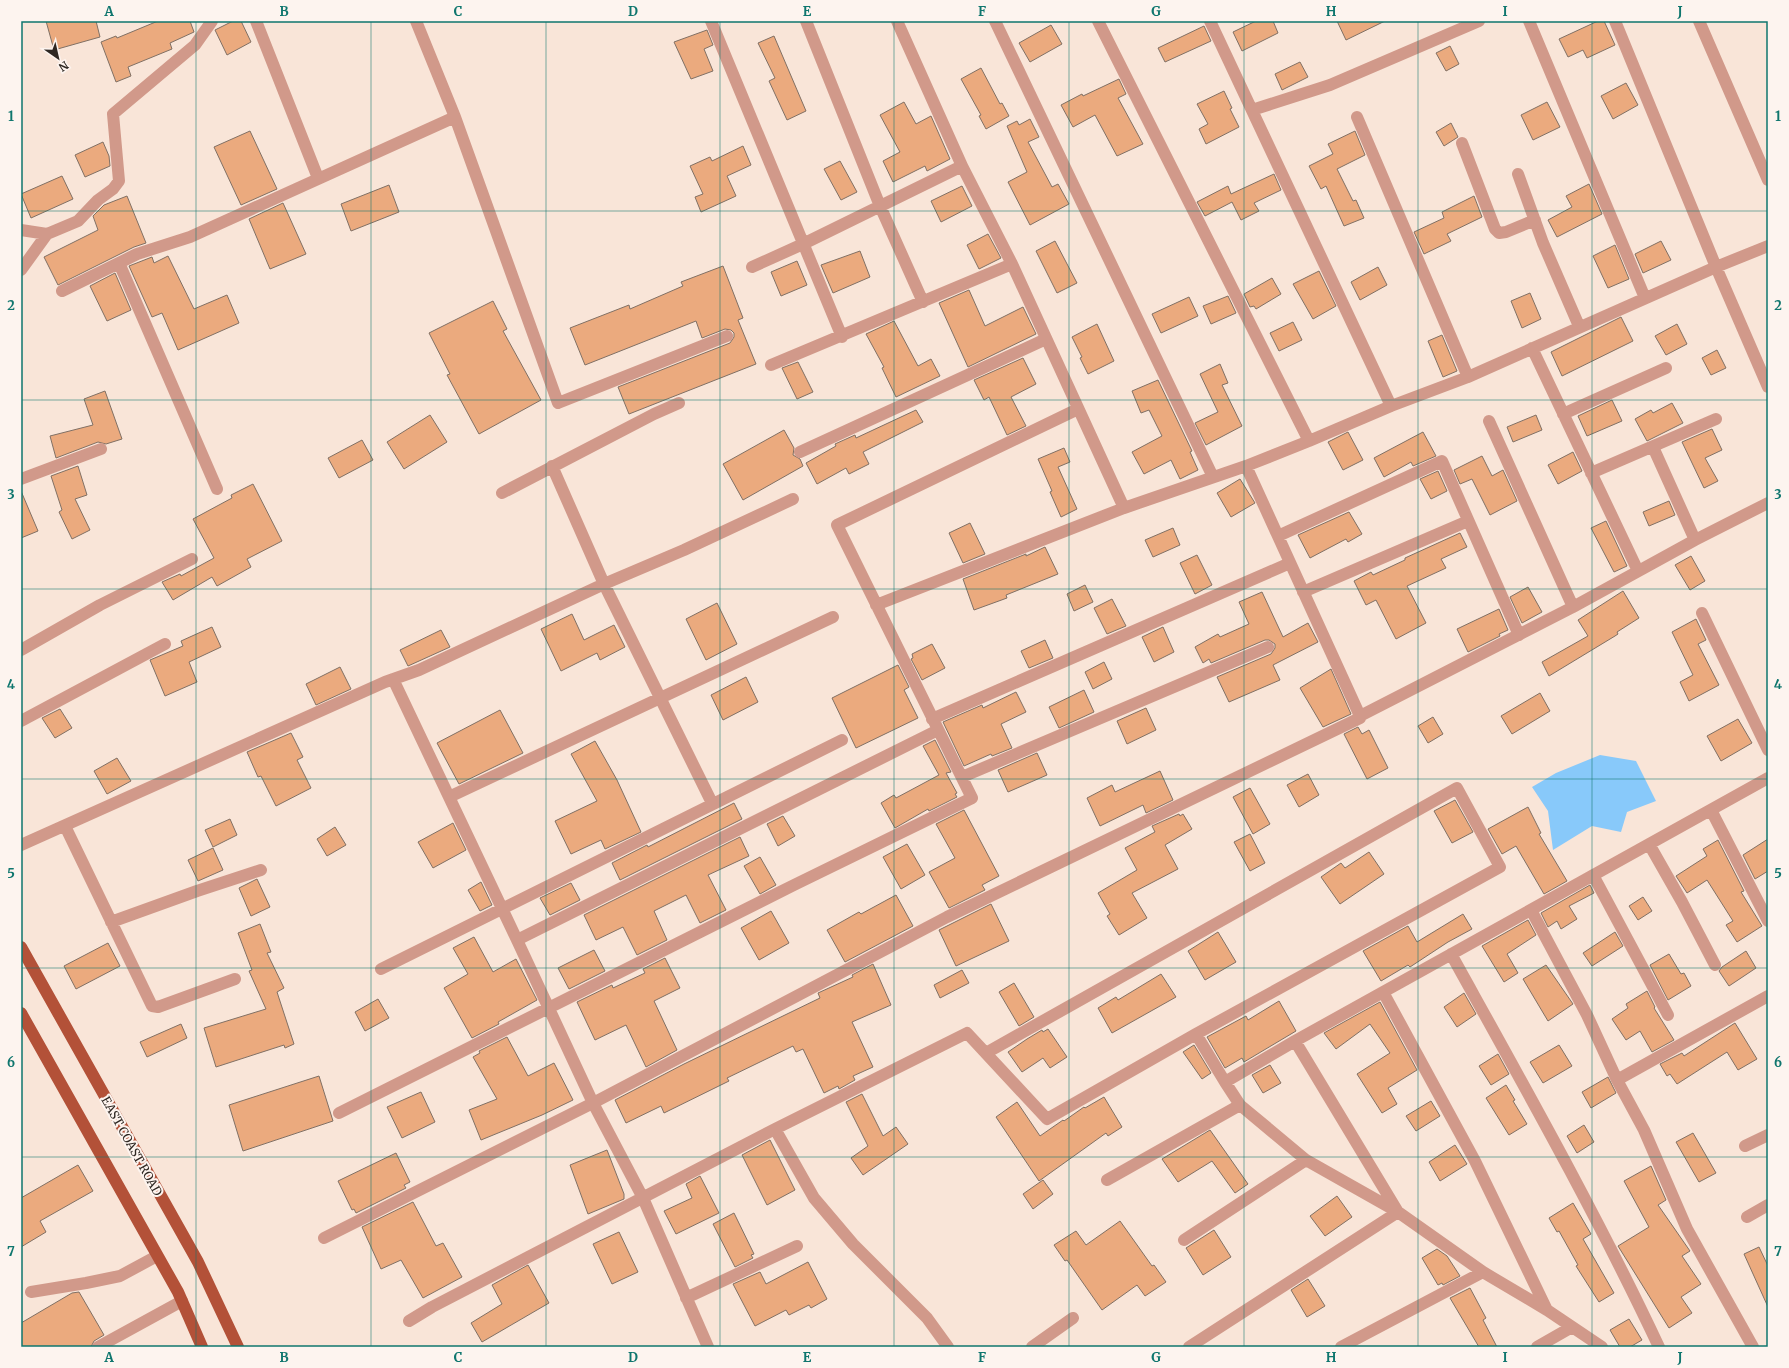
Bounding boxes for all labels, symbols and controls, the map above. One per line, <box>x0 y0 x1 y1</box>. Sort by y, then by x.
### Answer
text: A <box>103 3 114 20</box>
text: B <box>279 3 289 20</box>
text: C <box>454 3 463 20</box>
text: D <box>628 3 638 20</box>
text: E <box>803 3 812 20</box>
text: F <box>978 3 986 20</box>
text: G <box>1151 3 1161 20</box>
text: H <box>1326 3 1337 20</box>
text: I <box>1502 3 1508 20</box>
text: J <box>1676 3 1683 20</box>
north arrow <box>38 38 78 78</box>
text: N <box>56 58 71 75</box>
text: 1 <box>8 108 14 125</box>
text: 1 <box>1775 108 1781 125</box>
text: 2 <box>7 297 15 314</box>
text: 2 <box>1774 297 1782 314</box>
text: 3 <box>7 486 15 503</box>
text: 3 <box>1774 486 1782 503</box>
text: 4 <box>7 676 16 693</box>
text: 4 <box>1774 676 1783 693</box>
text: 5 <box>7 865 15 882</box>
text: 5 <box>1774 865 1782 882</box>
text: 6 <box>7 1054 15 1071</box>
text: 6 <box>1774 1054 1782 1071</box>
street label: EAST COAST ROAD <box>98 1094 166 1198</box>
text: 7 <box>7 1243 15 1260</box>
text: 7 <box>1774 1243 1782 1260</box>
text: A <box>103 1349 114 1366</box>
text: B <box>279 1349 289 1366</box>
text: C <box>454 1349 463 1366</box>
text: D <box>628 1349 638 1366</box>
text: E <box>803 1349 812 1366</box>
text: F <box>978 1349 986 1366</box>
text: G <box>1151 1349 1161 1366</box>
text: H <box>1326 1349 1337 1366</box>
text: I <box>1502 1349 1508 1366</box>
text: J <box>1676 1349 1683 1366</box>

